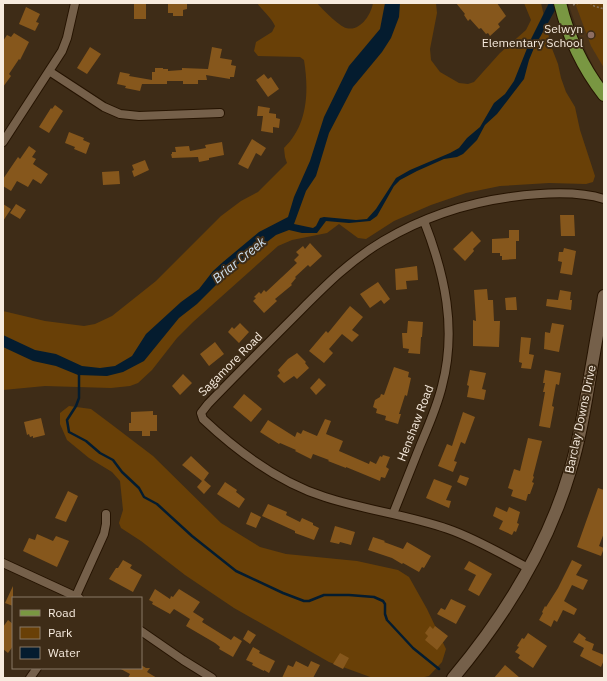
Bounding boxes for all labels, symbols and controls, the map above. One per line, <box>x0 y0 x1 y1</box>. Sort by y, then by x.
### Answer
place label: Selwyn Elementary School <box>482 21 583 50</box>
marker: Selwyn Elementary School <box>586 30 596 40</box>
water label: Briar Creek <box>209 233 269 287</box>
street label: Sagamore Road <box>195 329 265 399</box>
street label: Barclay Downs Drive <box>561 363 599 475</box>
street label: Henshaw Road <box>394 383 436 463</box>
legend <box>12 597 142 669</box>
text: Road <box>48 605 76 620</box>
text: Park <box>48 625 73 640</box>
text: Water <box>48 645 81 660</box>

